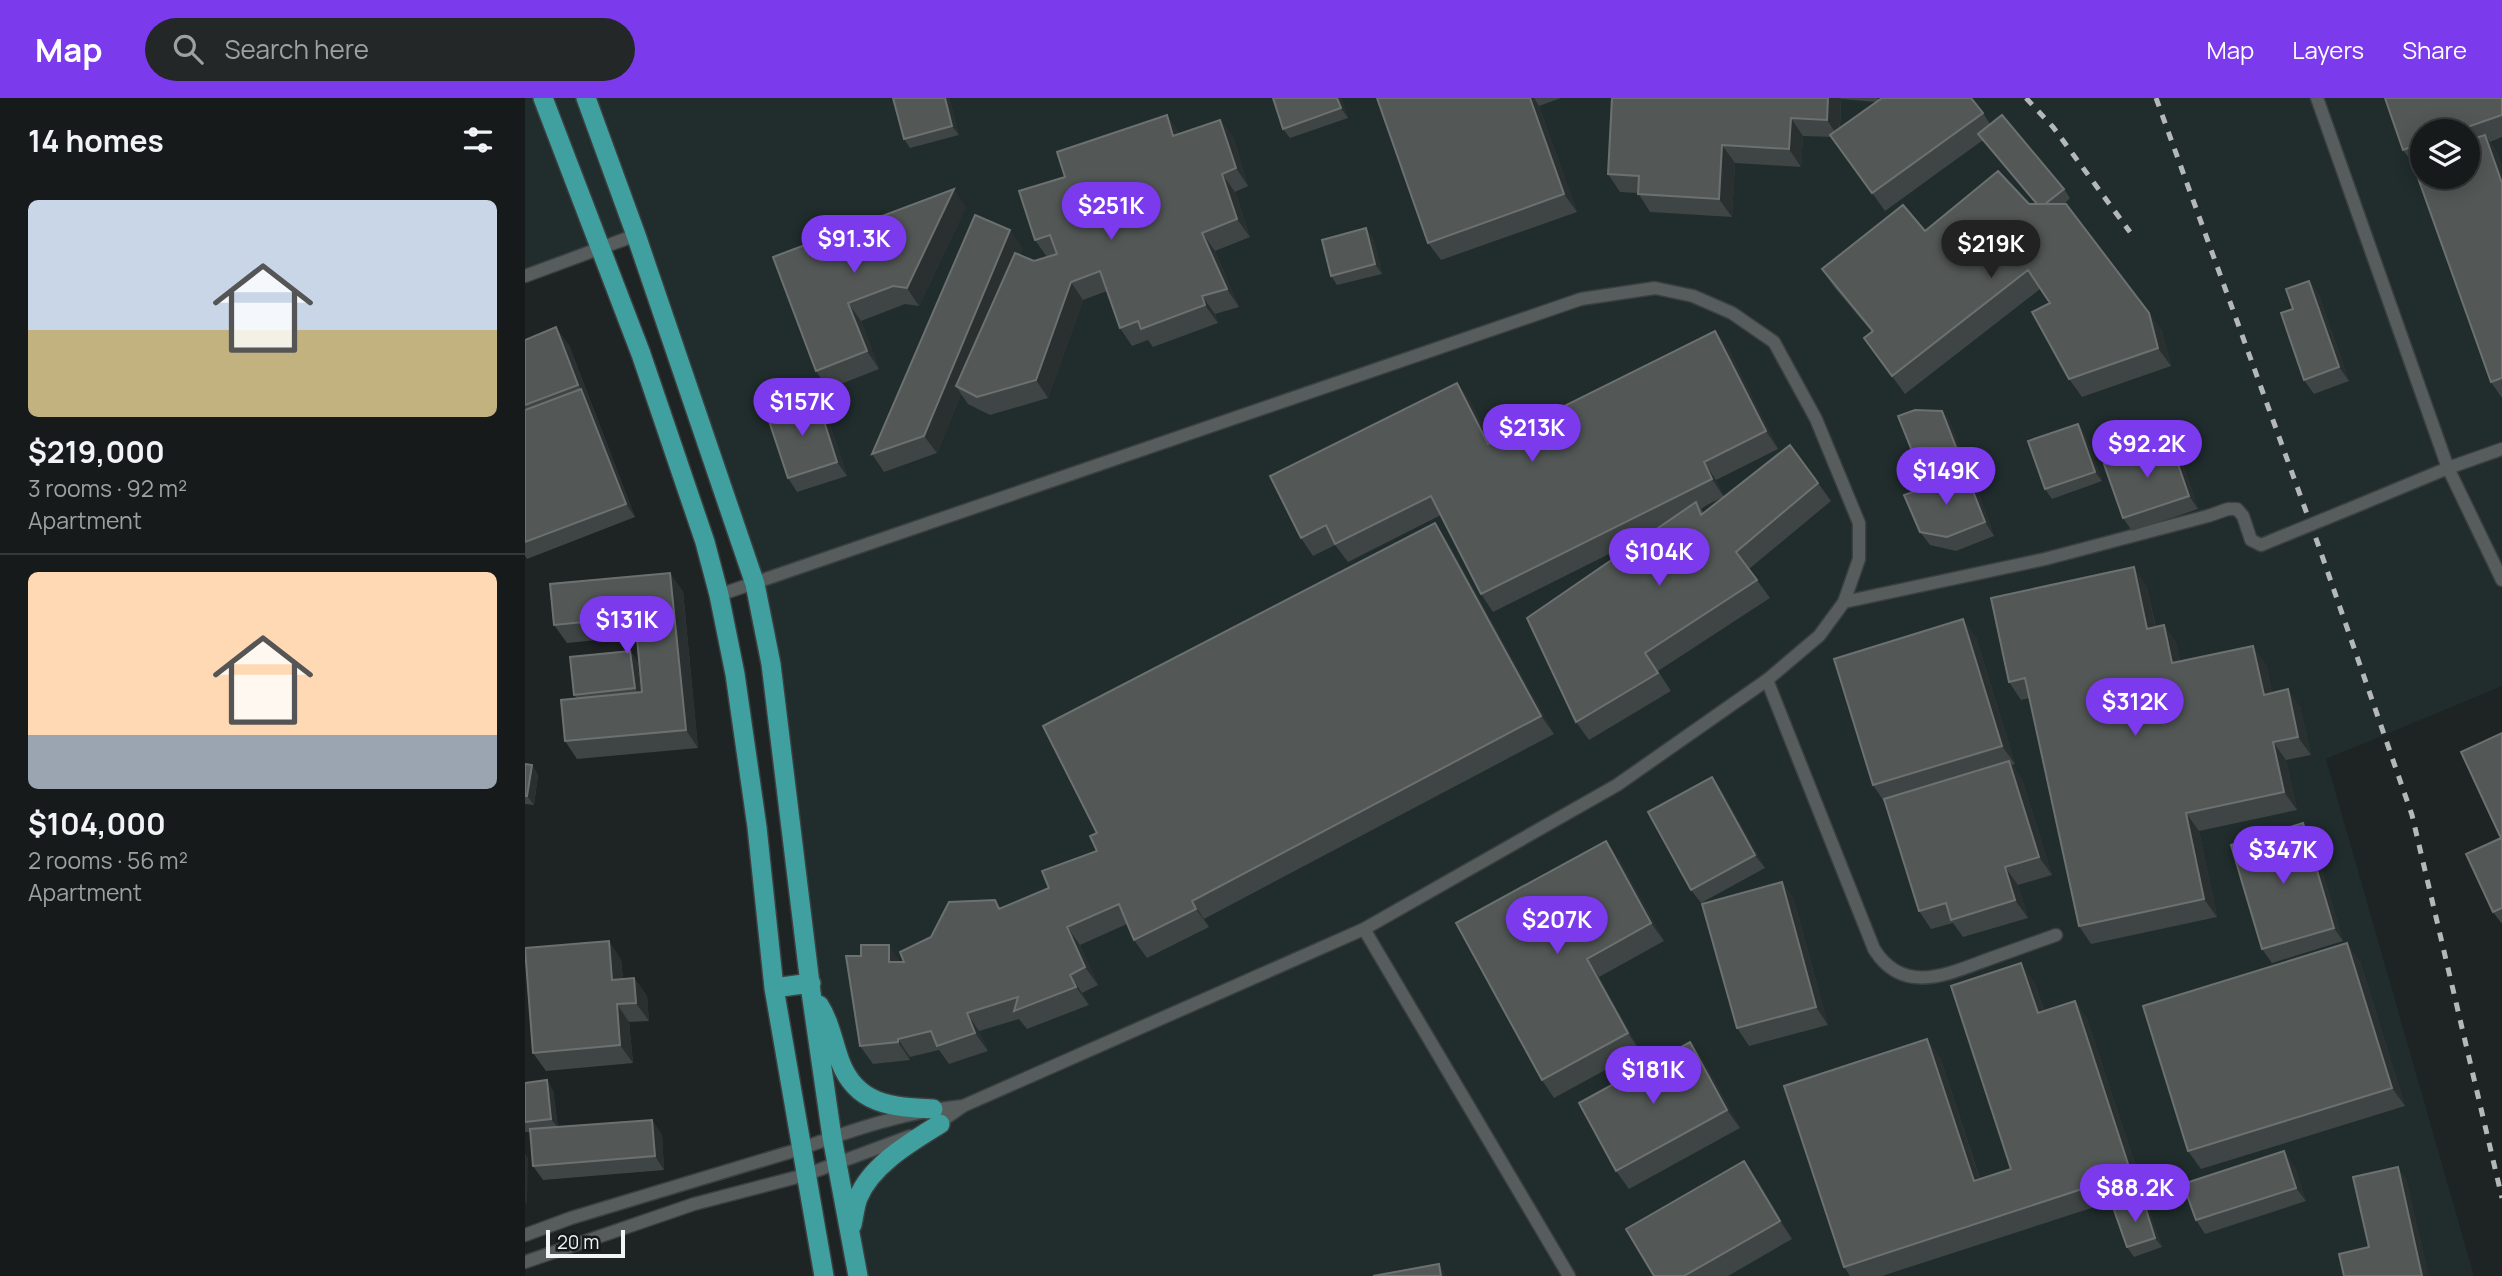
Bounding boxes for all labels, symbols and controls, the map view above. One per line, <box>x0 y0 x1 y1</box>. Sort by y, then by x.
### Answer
search box <box>145 18 635 81</box>
text: Map <box>35 27 103 72</box>
icon: search <box>169 30 207 68</box>
text: Search here <box>225 31 369 67</box>
text: Map <box>2207 33 2254 66</box>
text: Layers <box>2292 33 2364 66</box>
text: Share <box>2402 33 2467 66</box>
map controls <box>2410 119 2480 189</box>
button: layers <box>2410 119 2480 189</box>
text: 14 homes <box>28 120 164 161</box>
icon: filters <box>459 121 497 159</box>
pin: $251K <box>1062 183 1160 242</box>
text: $251K <box>1078 189 1144 221</box>
pin: $91.3K <box>797 216 911 275</box>
pin: $219K <box>1942 220 2040 280</box>
text: $91.3K <box>817 222 891 254</box>
text: $219K <box>1957 227 2025 259</box>
icon: home <box>200 245 326 371</box>
pin: $157K <box>753 378 851 438</box>
text: $157K <box>769 385 835 417</box>
pin: $213K <box>1483 404 1581 464</box>
text: $213K <box>1499 411 1565 443</box>
pin: $92.2K <box>2090 420 2204 480</box>
text: $92.2K <box>2108 427 2186 459</box>
text: $219,000 <box>28 431 165 472</box>
pin: $149K <box>1897 448 1995 507</box>
text: $149K <box>1912 454 1980 486</box>
text: 3 rooms · 92 m² <box>28 472 187 504</box>
text: Apartment <box>28 504 142 536</box>
pin: $104K <box>1610 528 1708 588</box>
text: $104K <box>1625 535 1693 567</box>
pin: $131K <box>578 596 676 656</box>
text: $131K <box>596 603 658 635</box>
icon: home <box>200 617 326 743</box>
pin: $312K <box>2086 678 2184 738</box>
text: $312K <box>2102 685 2168 717</box>
text: $104,000 <box>28 803 166 844</box>
pin: $347K <box>2234 826 2332 886</box>
text: $347K <box>2249 833 2317 865</box>
text: 2 rooms · 56 m² <box>28 844 188 876</box>
text: Apartment <box>28 876 142 908</box>
pin: $207K <box>1508 896 1606 956</box>
text: $207K <box>1522 903 1592 935</box>
pin: $181K <box>1604 1046 1702 1106</box>
text: $181K <box>1621 1053 1685 1085</box>
pin: $88.2K <box>2078 1164 2192 1224</box>
text: $88.2K <box>2096 1171 2174 1203</box>
scale bar <box>546 1227 625 1259</box>
text: 20 m <box>557 1229 599 1255</box>

